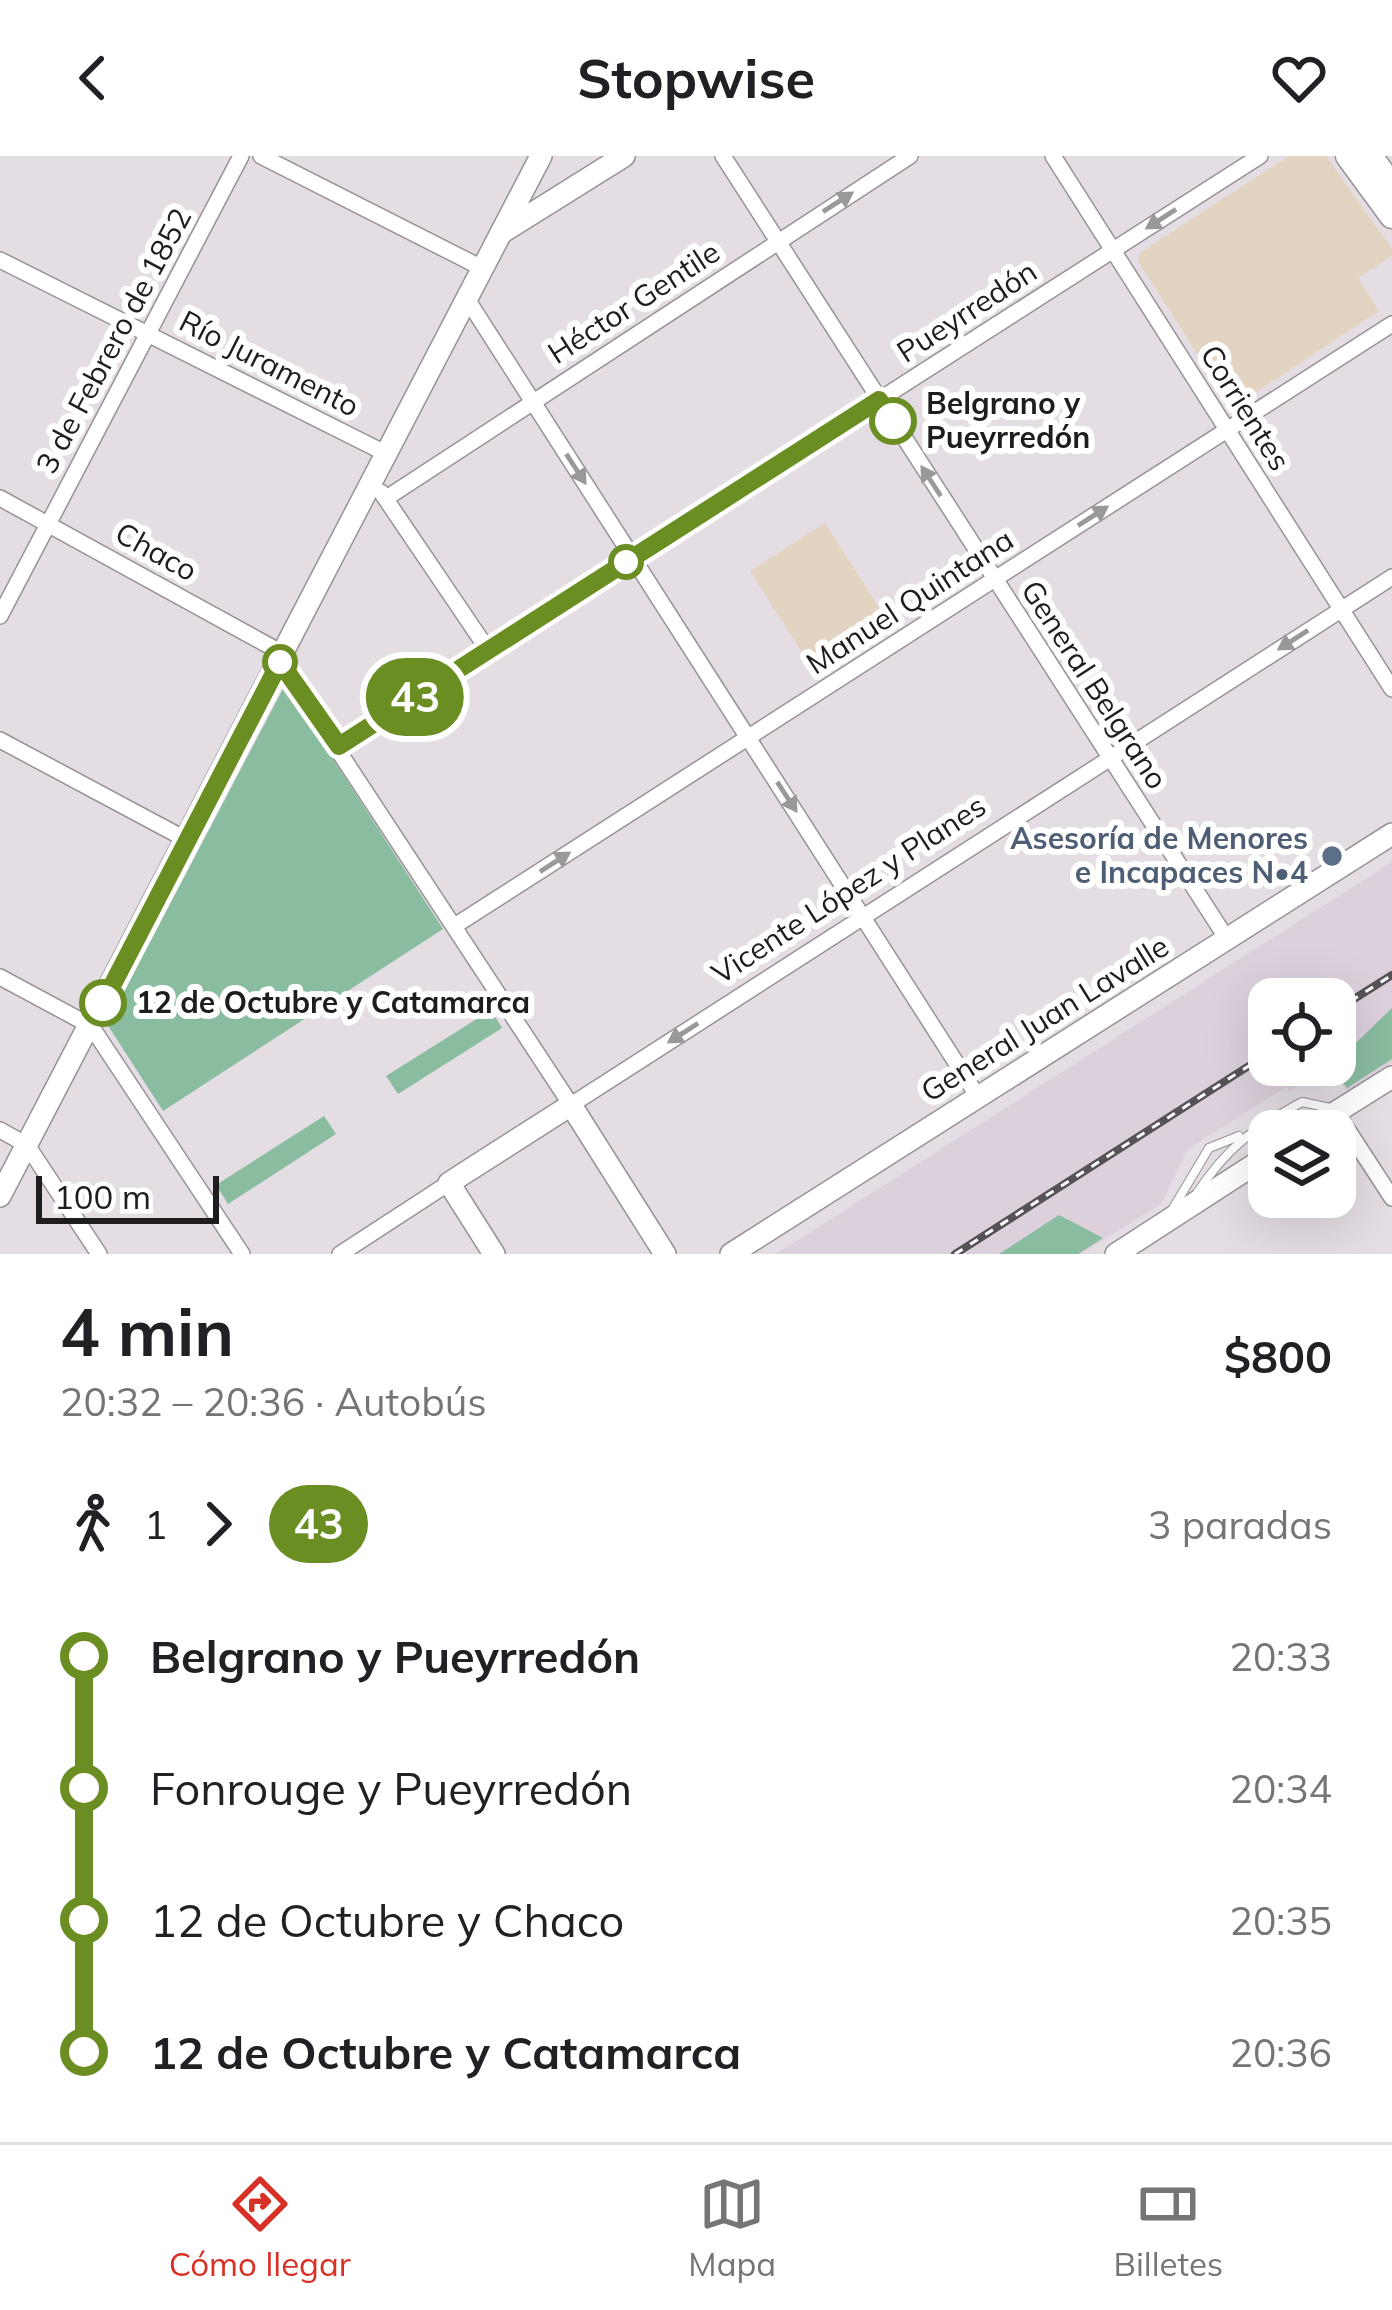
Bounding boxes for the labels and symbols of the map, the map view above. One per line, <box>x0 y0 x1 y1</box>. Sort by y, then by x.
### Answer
one-way arrow <box>821 192 854 214</box>
street label: 3 de Febrero de 1852 <box>27 201 199 480</box>
one-way arrow <box>1145 207 1178 229</box>
street label: Héctor Gentile <box>540 232 727 372</box>
street label: Pueyrredón <box>889 252 1044 370</box>
street label: Río Juramento <box>173 302 366 425</box>
street label: Corrientes <box>1192 338 1299 477</box>
place label: Belgrano y Pueyrredón <box>926 384 1090 456</box>
marker: Belgrano y Pueyrredón <box>871 399 915 443</box>
one-way arrow <box>564 452 586 485</box>
one-way arrow <box>921 465 943 498</box>
one-way arrow <box>1077 506 1109 528</box>
street label: Chaco <box>109 513 204 589</box>
street label: Manuel Quintana <box>799 520 1020 682</box>
unlabelled marker <box>610 546 642 578</box>
street label: General Belgrano <box>1013 573 1176 796</box>
one-way arrow <box>1277 628 1309 650</box>
unlabelled marker <box>264 646 296 678</box>
line badge: 43 <box>361 658 469 736</box>
one-way arrow <box>775 780 797 813</box>
street label: Vicente López y Planes <box>704 786 993 992</box>
place label: Asesoría de Menores e Incapaces N•4 <box>1010 819 1308 891</box>
marker: Asesoría de Menores e Incapaces N•4 <box>1319 843 1345 869</box>
one-way arrow <box>538 852 571 874</box>
street label: General Juan Lavalle <box>914 927 1175 1110</box>
marker: 12 de Octubre y Catamarca <box>81 981 125 1025</box>
place label: 12 de Octubre y Catamarca <box>136 983 530 1021</box>
one-way arrow <box>666 1022 700 1043</box>
scale bar <box>36 1170 219 1223</box>

